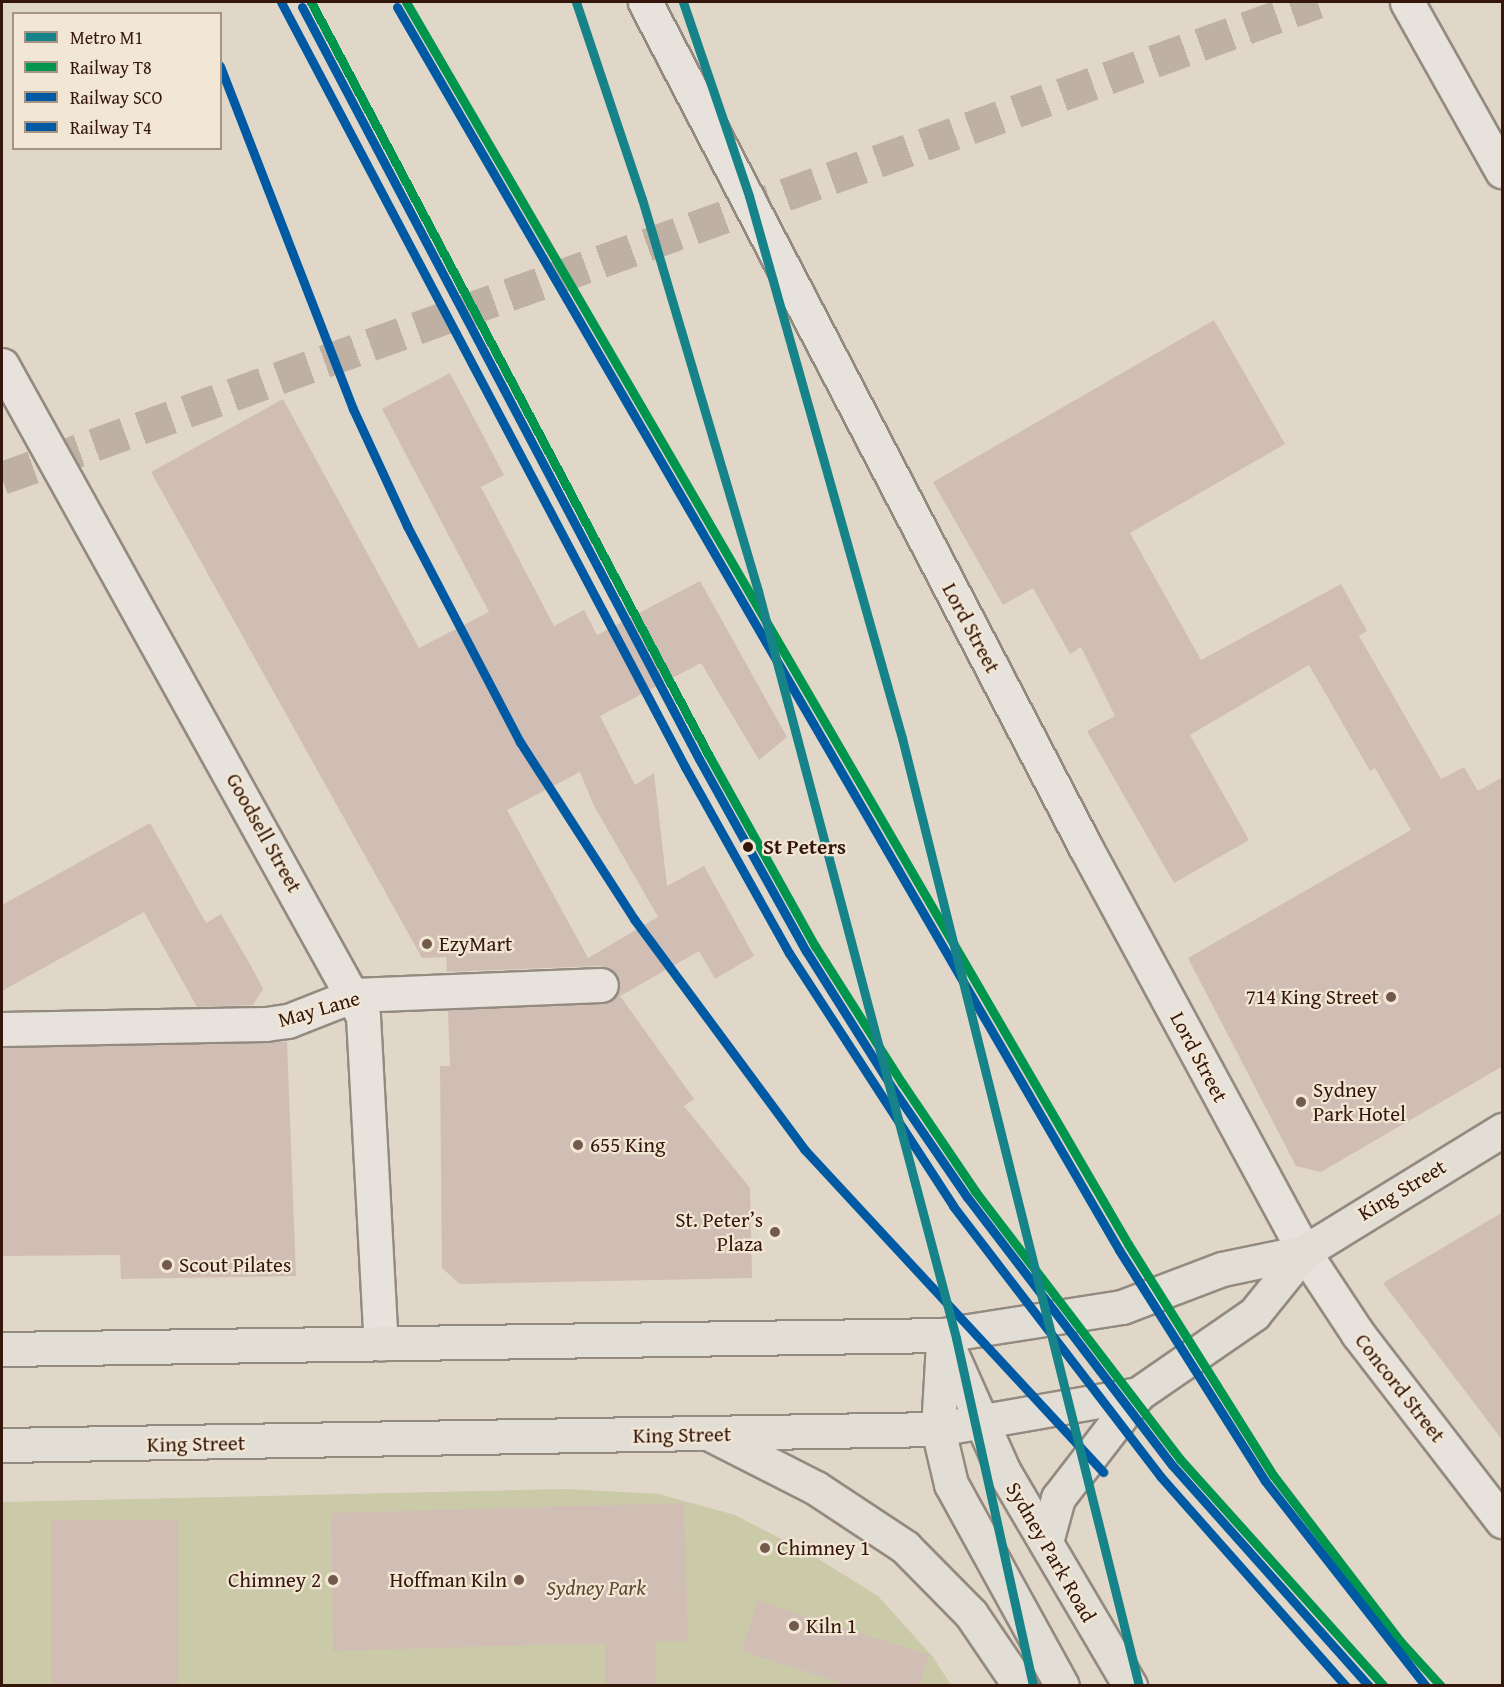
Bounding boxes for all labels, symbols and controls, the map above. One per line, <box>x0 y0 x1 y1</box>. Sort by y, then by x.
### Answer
legend <box>12 12 222 150</box>
text: Metro M1 <box>70 24 143 51</box>
text: Railway T8 <box>70 54 152 81</box>
text: Railway SCO <box>70 84 162 111</box>
text: Railway T4 <box>70 114 152 141</box>
street label: Lord Street <box>937 579 1005 677</box>
street label: Goodsell Street <box>221 769 307 897</box>
place label: St Peters <box>763 834 846 860</box>
marker: St Peters <box>738 837 758 857</box>
place label: EzyMart <box>439 931 512 957</box>
marker: EzyMart <box>420 937 434 951</box>
place label: 714 King Street <box>1246 984 1379 1010</box>
street label: May Lane <box>275 985 363 1033</box>
marker: 714 King Street <box>1384 990 1398 1004</box>
street label: Lord Street <box>1165 1008 1233 1106</box>
place label: Sydney Park Hotel <box>1313 1077 1406 1127</box>
marker: Sydney Park Hotel <box>1294 1095 1308 1109</box>
place label: 655 King <box>590 1132 666 1158</box>
marker: 655 King <box>571 1138 585 1152</box>
street label: King Street <box>1353 1154 1451 1226</box>
place label: St. Peter’s Plaza <box>675 1207 763 1257</box>
marker: St. Peter’s Plaza <box>768 1225 782 1239</box>
place label: Scout Pilates <box>179 1252 291 1278</box>
marker: Scout Pilates <box>160 1258 174 1272</box>
street label: Concord Street <box>1350 1328 1450 1448</box>
street label: King Street <box>633 1422 731 1448</box>
street label: King Street <box>147 1431 245 1457</box>
street label: Sydney Park Road <box>1001 1477 1101 1627</box>
place label: Chimney 1 <box>777 1535 870 1561</box>
marker: Chimney 1 <box>758 1541 772 1555</box>
place label: Chimney 2 <box>228 1567 321 1593</box>
place label: Hoffman Kiln <box>389 1567 507 1593</box>
marker: Chimney 2 <box>326 1573 340 1587</box>
marker: Hoffman Kiln <box>512 1573 526 1587</box>
park label: Sydney Park <box>546 1575 646 1601</box>
place label: Kiln 1 <box>806 1613 857 1639</box>
marker: Kiln 1 <box>787 1619 801 1633</box>

